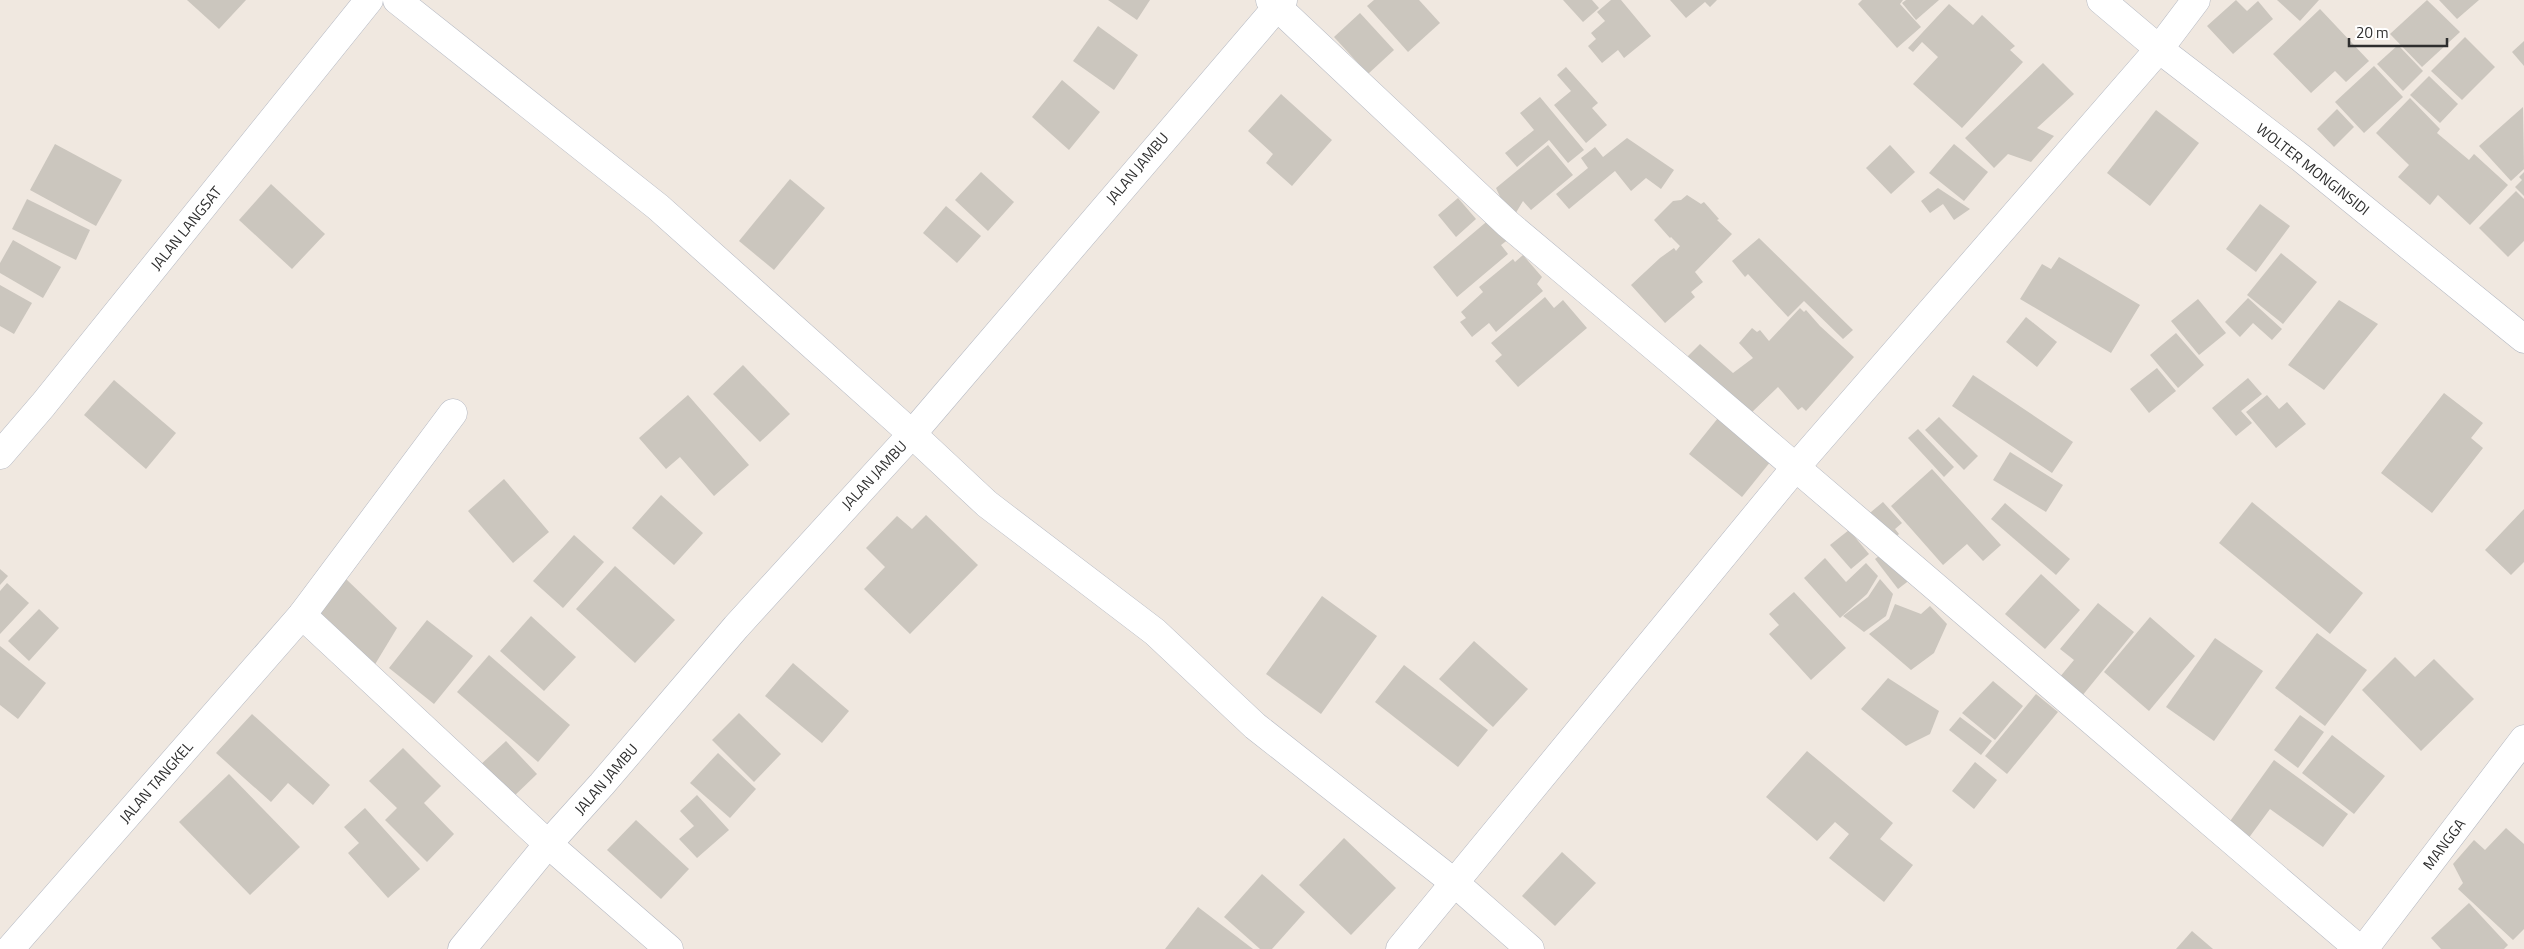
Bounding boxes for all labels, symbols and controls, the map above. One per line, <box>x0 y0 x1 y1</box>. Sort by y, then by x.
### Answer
scale bar <box>2349 15 2446 47</box>
text: 20 m <box>2356 21 2389 44</box>
street label: WOLTER MONGINSIDI <box>2251 117 2375 221</box>
street label: JALAN JAMBU <box>1100 127 1174 209</box>
street label: JALAN LANGSAT <box>145 181 227 275</box>
street label: JALAN JAMBU <box>836 435 912 515</box>
street label: JALAN TANGKEL <box>114 736 198 828</box>
street label: JALAN JAMBU <box>569 738 643 820</box>
street label: MANGGA <box>2417 813 2471 875</box>

